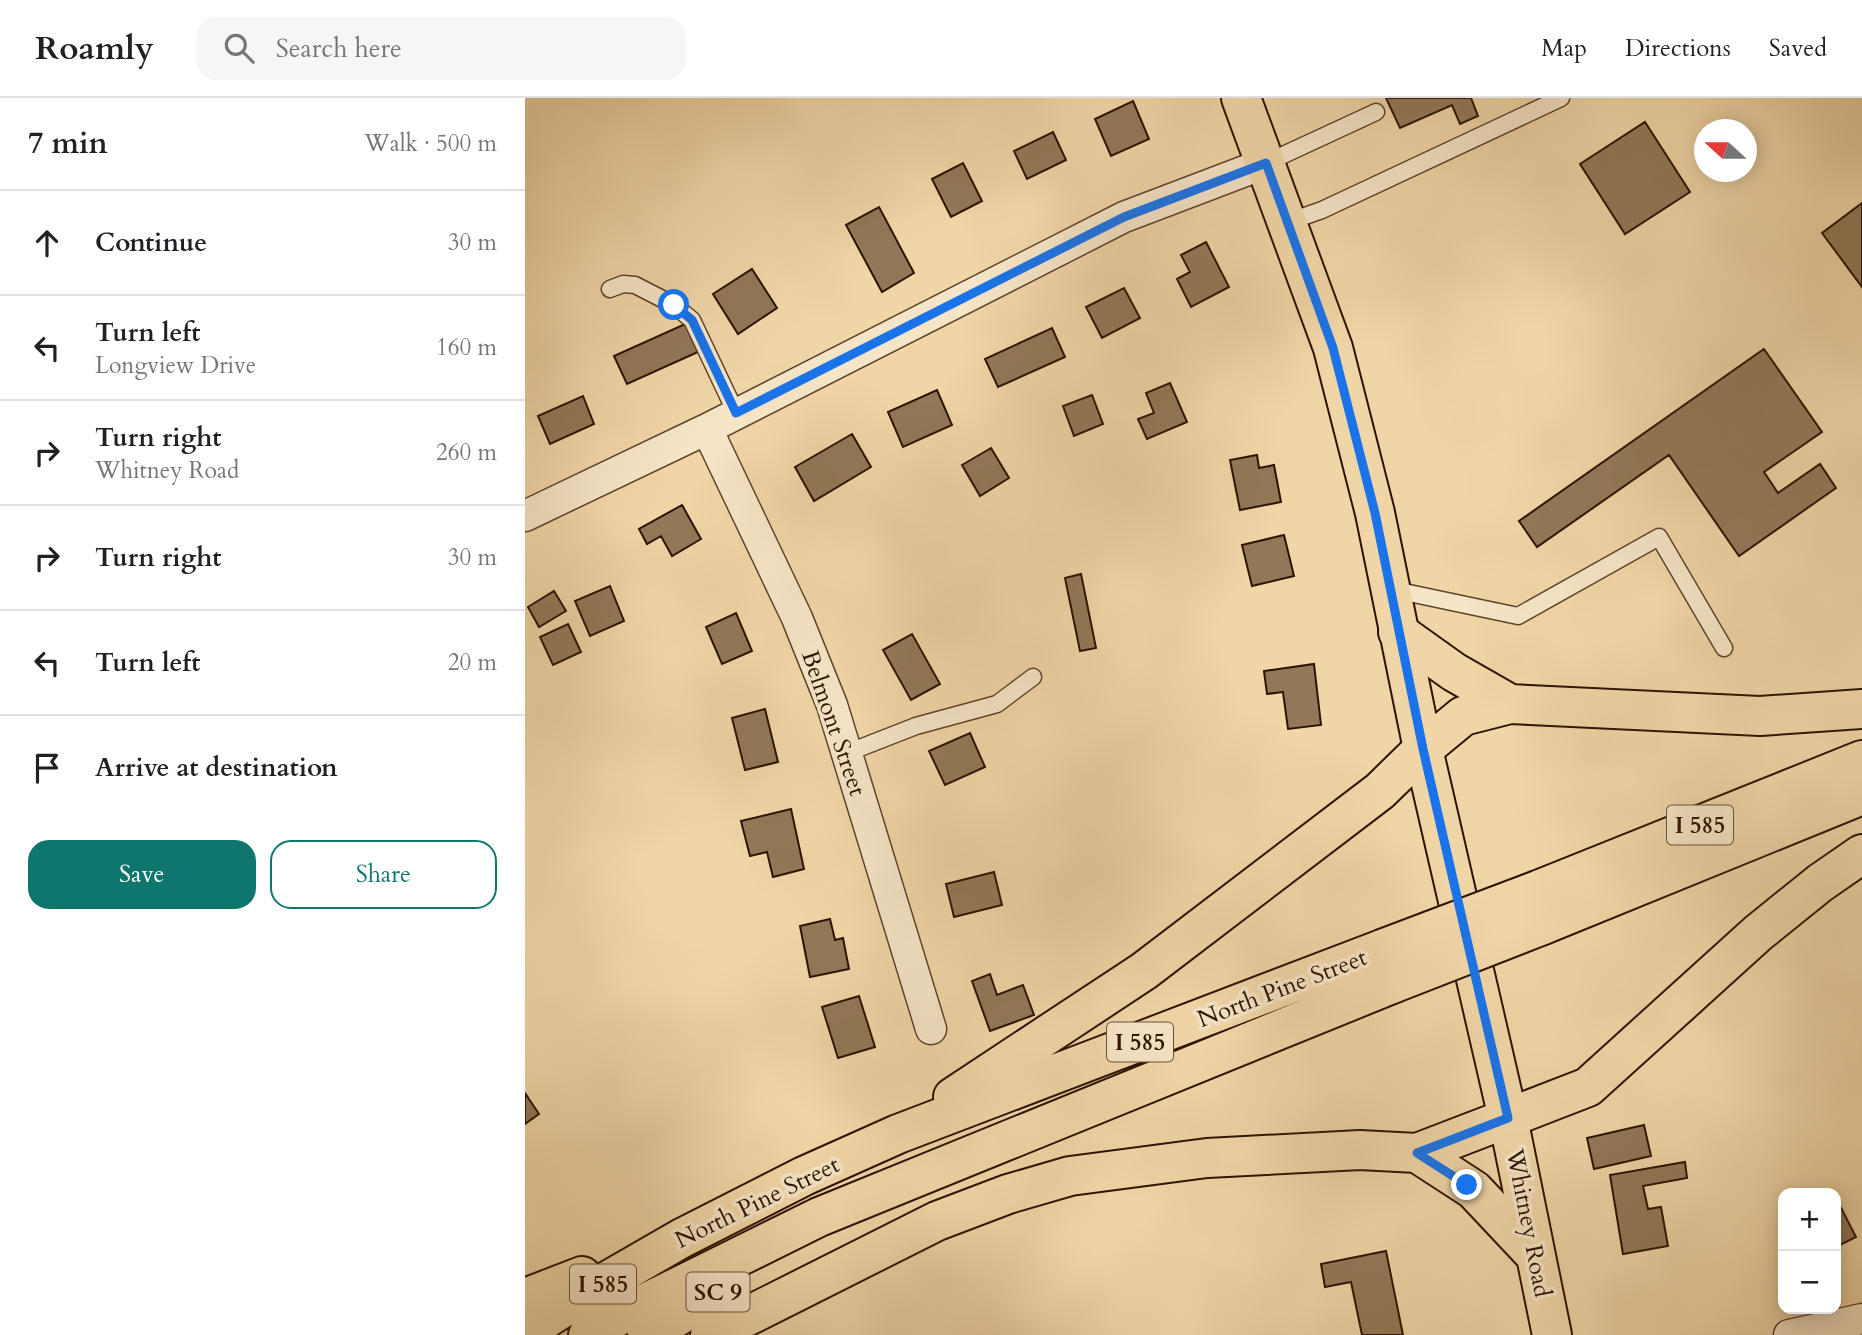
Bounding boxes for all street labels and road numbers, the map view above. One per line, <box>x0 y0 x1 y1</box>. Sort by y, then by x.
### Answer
street label: Belmont Street <box>793 646 874 801</box>
road number: I 585 <box>1667 806 1733 845</box>
street label: North Pine Street <box>1193 941 1372 1036</box>
road number: I 585 <box>1107 1023 1173 1062</box>
street label: Whitney Road <box>1498 1145 1559 1300</box>
street label: North Pine Street <box>670 1148 845 1257</box>
road number: I 585 <box>570 1264 636 1303</box>
road number: SC 9 <box>687 1273 749 1312</box>

